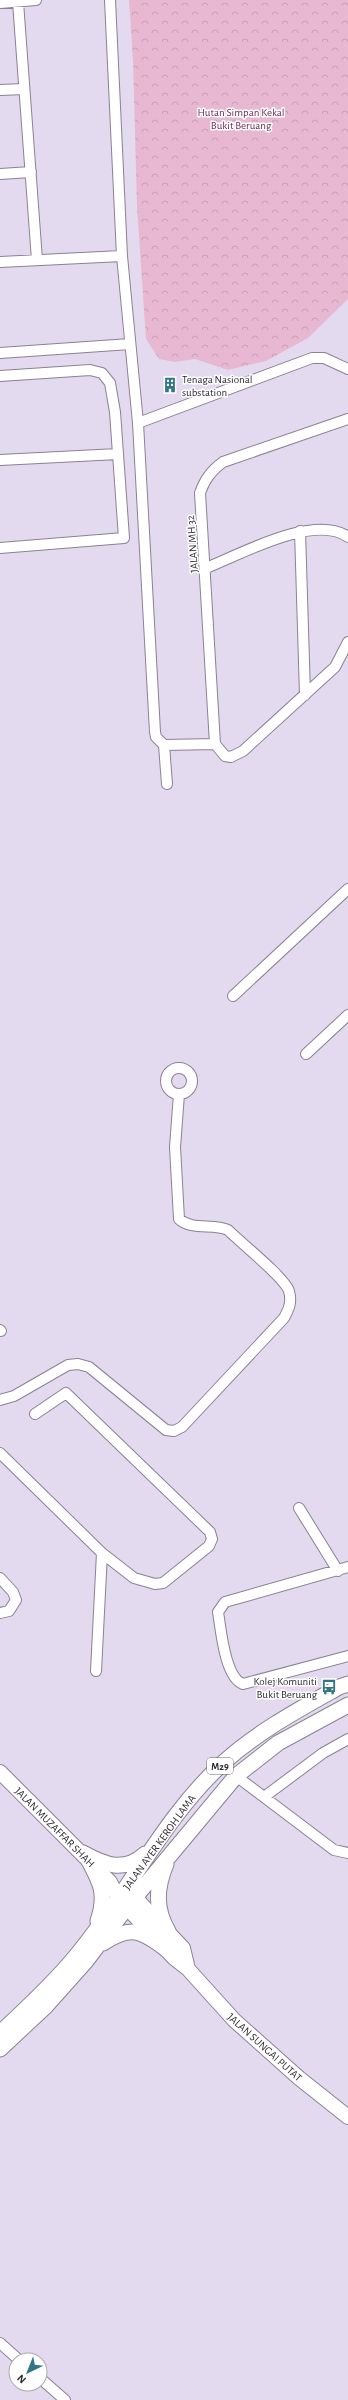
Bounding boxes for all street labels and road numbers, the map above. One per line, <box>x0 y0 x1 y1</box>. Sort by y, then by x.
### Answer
street label: JALAN MH 32 <box>185 515 200 573</box>
road number: M29 <box>207 1758 233 1774</box>
street label: JALAN MUZAFFAR SHAH <box>13 1785 97 1869</box>
street label: JALAN AYER KEROH LAMA <box>121 1792 198 1892</box>
street label: JALAN SUNGAI PUTAT <box>225 2011 304 2084</box>

